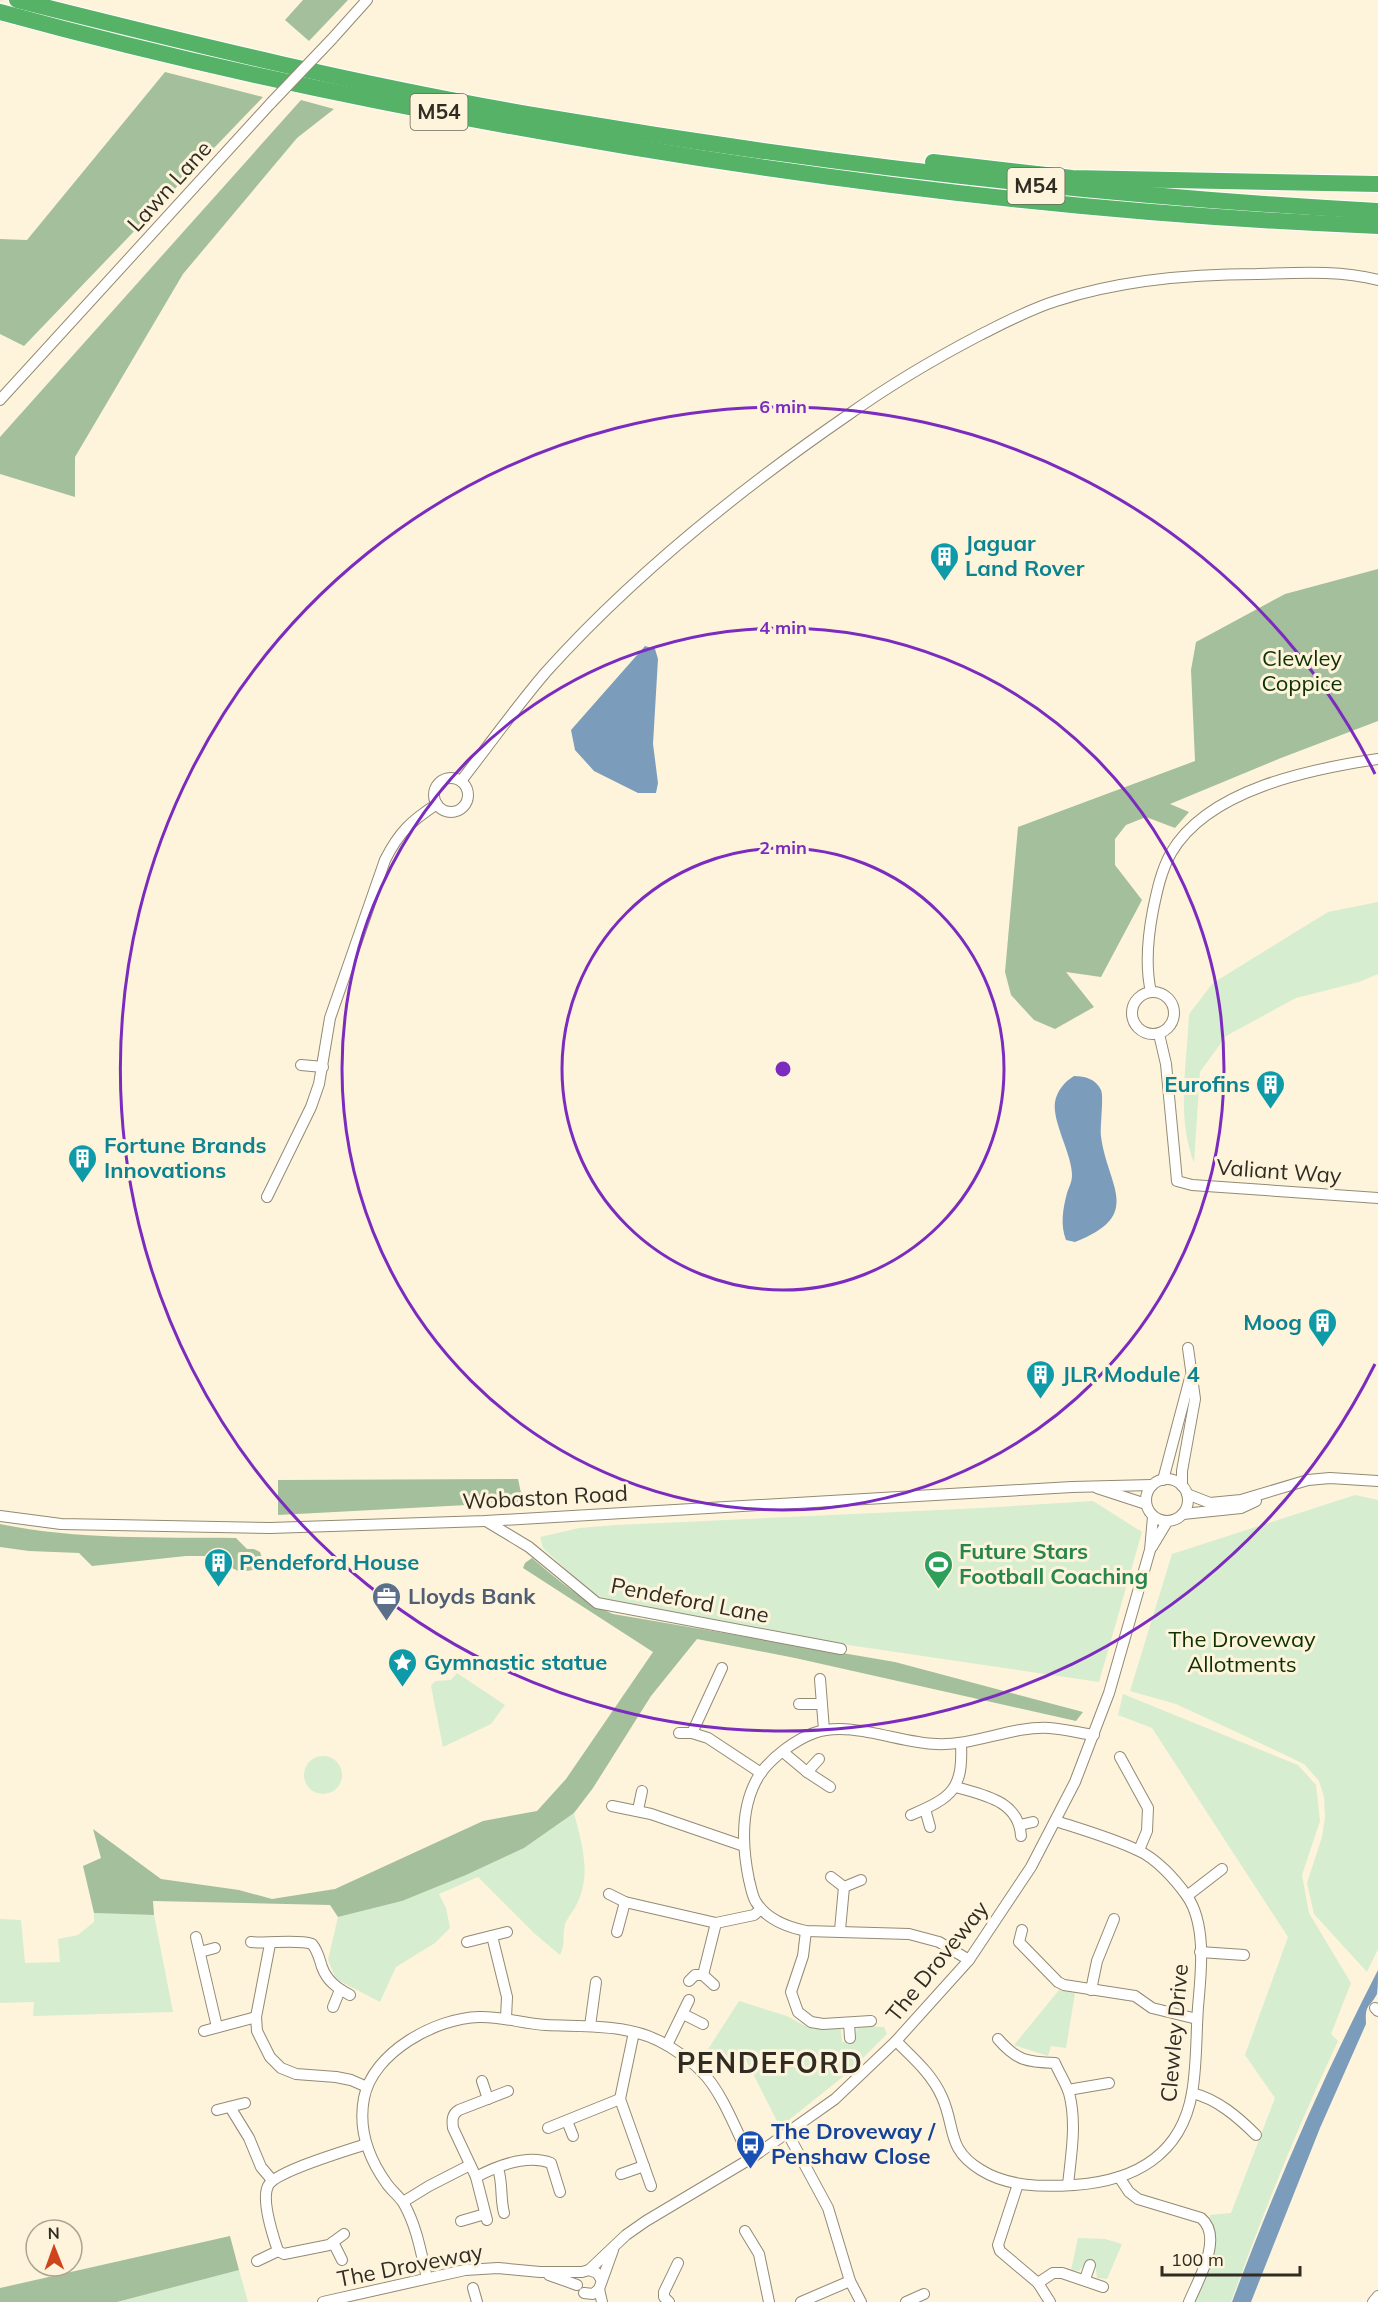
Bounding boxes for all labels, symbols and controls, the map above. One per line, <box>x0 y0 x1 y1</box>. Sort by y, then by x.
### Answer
road number: M54 <box>410 94 468 130</box>
street label: Lawn Lane <box>121 135 217 237</box>
road number: M54 <box>1008 168 1064 204</box>
text: 6 min <box>759 395 807 418</box>
place label: Jaguar Land Rover <box>965 529 1085 582</box>
building icon: Jaguar Land Rover <box>928 540 960 582</box>
text: 4 min <box>759 616 807 639</box>
park label: Clewley Coppice <box>1261 644 1343 697</box>
text: 2 min <box>759 836 807 859</box>
centre of rings <box>773 1059 793 1079</box>
building icon: Eurofins <box>1255 1068 1287 1110</box>
place label: Eurofins <box>1164 1070 1250 1098</box>
place label: Fortune Brands Innovations <box>104 1131 267 1184</box>
building icon: Fortune Brands Innovations <box>67 1142 99 1184</box>
street label: Valiant Way <box>1216 1153 1343 1189</box>
building icon: Moog <box>1307 1306 1339 1348</box>
place label: Moog <box>1243 1308 1302 1336</box>
building icon: JLR Module 4 <box>1025 1358 1057 1400</box>
place label: JLR Module 4 <box>1062 1360 1200 1388</box>
street label: Wobaston Road <box>462 1479 628 1515</box>
place label: Future Stars Football Coaching <box>959 1537 1148 1590</box>
building icon: Pendeford House <box>202 1546 234 1588</box>
place label: Pendeford House <box>239 1548 419 1576</box>
sports icon: Future Stars Football Coaching <box>922 1548 954 1590</box>
street label: Pendeford Lane <box>609 1571 771 1629</box>
office icon: Lloyds Bank <box>371 1580 403 1622</box>
place label: Lloyds Bank <box>408 1582 536 1610</box>
park label: The Droveway Allotments <box>1168 1625 1316 1678</box>
place icon: Gymnastic statue <box>387 1646 419 1688</box>
place label: Gymnastic statue <box>424 1648 607 1676</box>
street label: The Droveway <box>880 1895 995 2027</box>
street label: Clewley Drive <box>1154 1963 1194 2103</box>
district label: PENDEFORD <box>677 2045 863 2080</box>
place label: The Droveway / Penshaw Close <box>771 2117 936 2170</box>
bus stop icon: The Droveway / Penshaw Close <box>734 2128 766 2170</box>
north arrow <box>24 2218 84 2278</box>
text: N <box>48 2223 60 2243</box>
street label: The Droveway <box>335 2237 485 2293</box>
scale bar <box>1162 2239 1300 2277</box>
text: 100 m <box>1171 2248 1224 2271</box>

